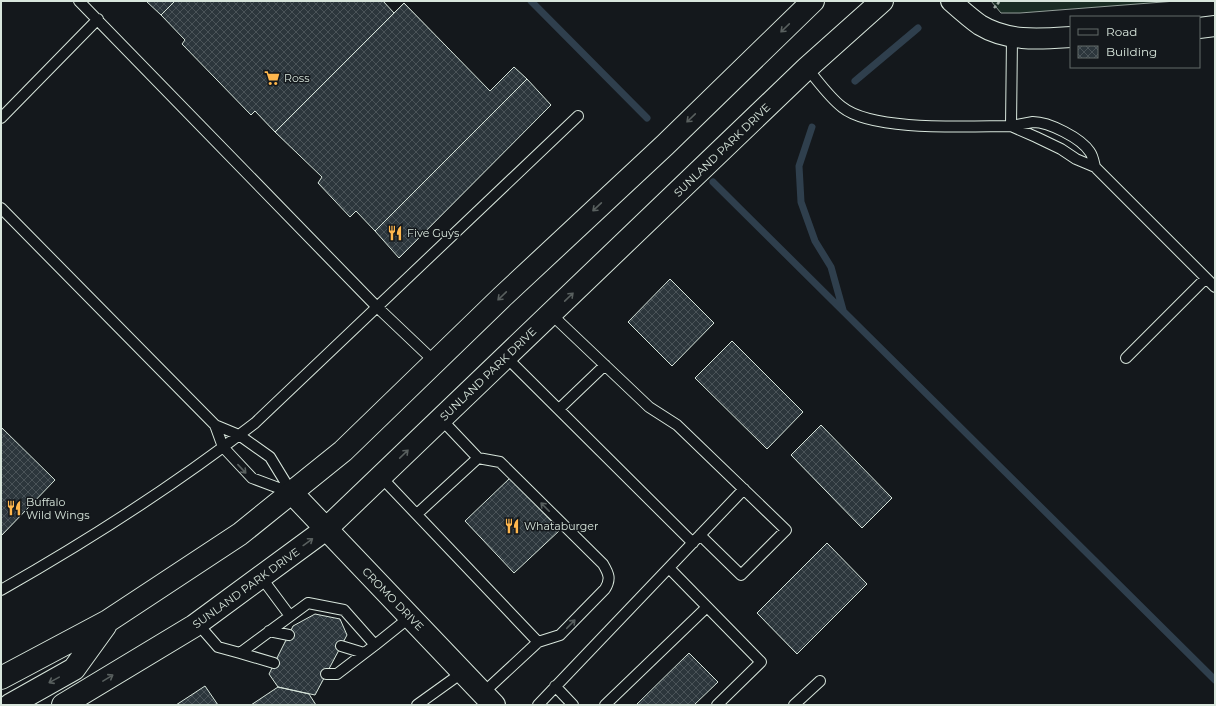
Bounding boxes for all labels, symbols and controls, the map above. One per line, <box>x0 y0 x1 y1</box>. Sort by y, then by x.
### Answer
legend <box>1070 16 1200 68</box>
one-way arrow <box>780 23 790 33</box>
text: Road <box>1106 24 1137 39</box>
text: Building <box>1106 44 1157 59</box>
supermarket icon: Ross <box>263 69 281 87</box>
place label: Ross <box>284 71 310 85</box>
street label: SUNLAND PARK DRIVE <box>671 100 773 200</box>
one-way arrow <box>686 114 696 123</box>
one-way arrow <box>592 202 602 211</box>
restaurant icon: Five Guys <box>386 224 404 242</box>
place label: Five Guys <box>407 226 460 240</box>
one-way arrow <box>497 292 507 301</box>
one-way arrow <box>564 292 574 302</box>
street label: SUNLAND PARK DRIVE <box>437 324 539 424</box>
one-way arrow <box>399 449 409 459</box>
one-way arrow <box>238 463 247 474</box>
place label: Buffalo Wild Wings <box>26 495 90 522</box>
restaurant icon: Buffalo Wild Wings <box>5 499 23 517</box>
one-way arrow <box>540 502 550 512</box>
restaurant icon: Whataburger <box>503 517 521 535</box>
place label: Whataburger <box>524 519 598 533</box>
one-way arrow <box>303 538 314 546</box>
street label: SUNLAND PARK DRIVE <box>190 545 302 631</box>
street label: CROMO DRIVE <box>359 564 427 634</box>
one-way arrow <box>566 619 576 629</box>
one-way arrow <box>102 674 113 682</box>
one-way arrow <box>48 676 60 684</box>

